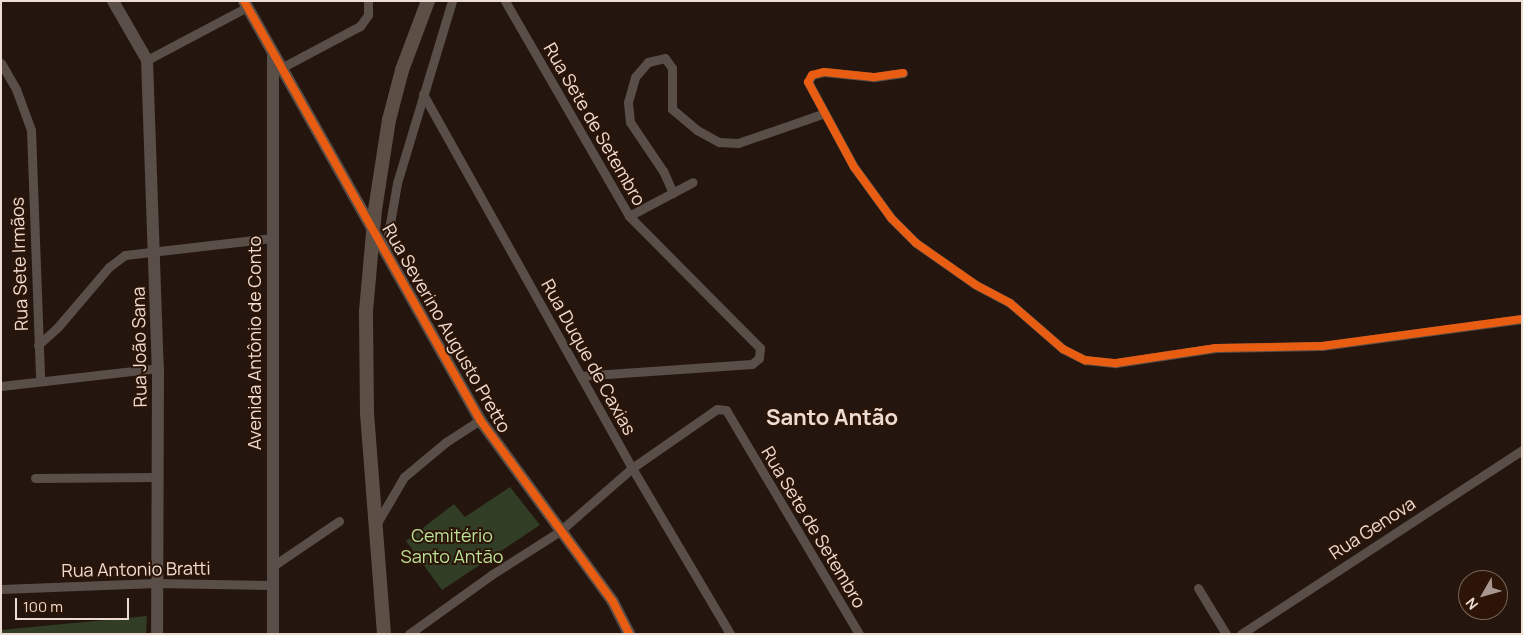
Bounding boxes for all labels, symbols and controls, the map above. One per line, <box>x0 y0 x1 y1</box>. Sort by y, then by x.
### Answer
street label: Rua Sete de Setembro <box>539 39 651 209</box>
street label: Rua Sete Irmãos <box>6 197 32 331</box>
street label: Rua Severino Augusto Pretto <box>378 220 516 436</box>
street label: Avenida Antônio de Conto <box>243 236 265 450</box>
street label: Rua Duque de Caxias <box>537 275 641 439</box>
street label: Rua João Sana <box>127 286 151 408</box>
district label: Santo Antão <box>766 405 898 431</box>
street label: Rua Sete de Setembro <box>757 442 871 612</box>
street label: Rua Genova <box>1325 492 1419 564</box>
park label: Cemitério Santo Antão <box>401 525 503 568</box>
street label: Rua Antonio Bratti <box>61 557 211 581</box>
north arrow <box>1458 570 1508 620</box>
scale bar <box>18 588 131 620</box>
text: N <box>1461 594 1482 614</box>
text: 100 m <box>23 596 63 617</box>

